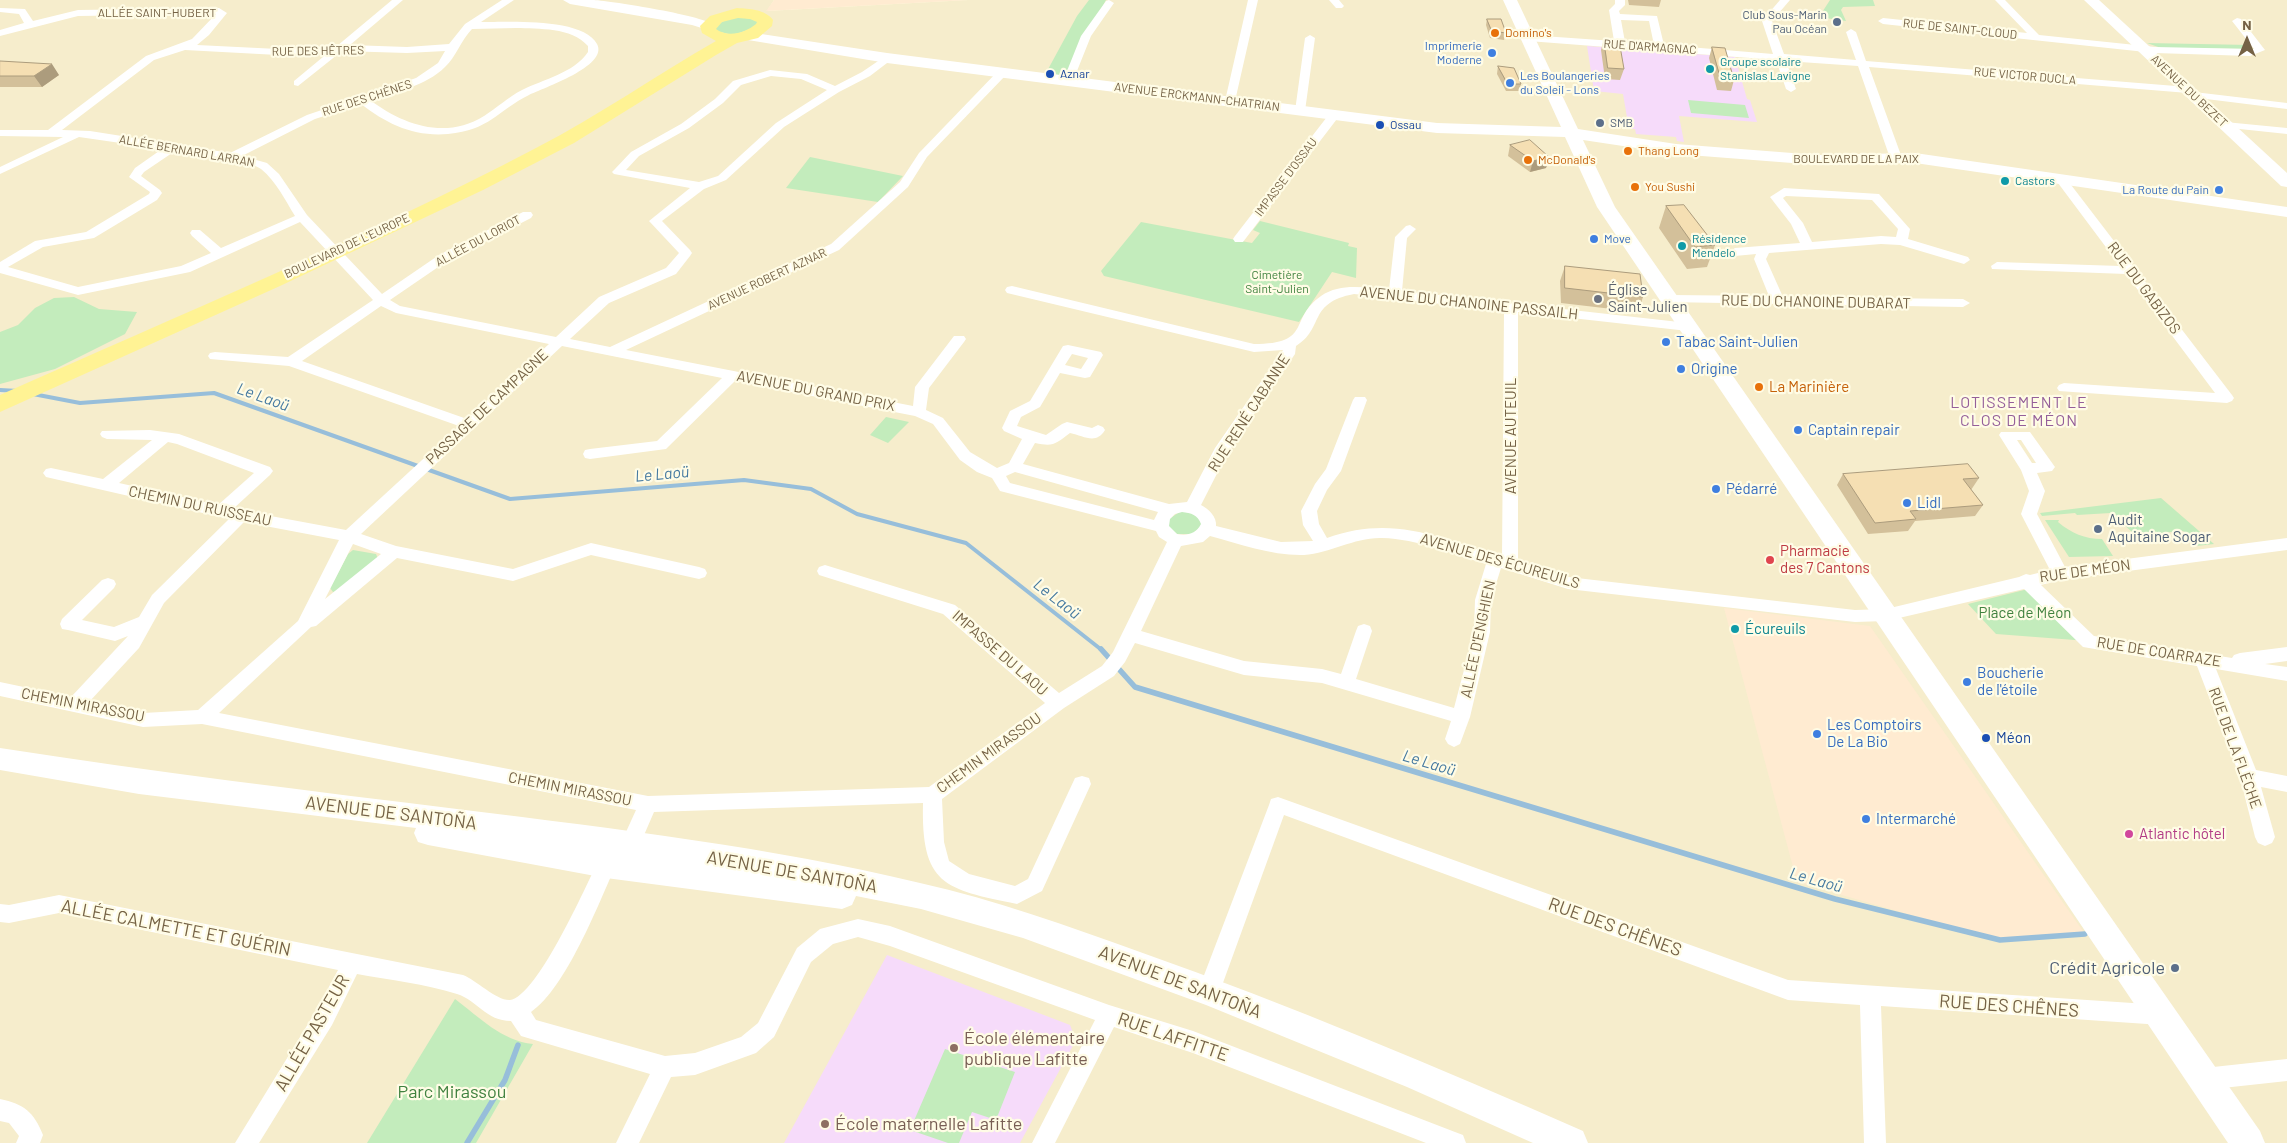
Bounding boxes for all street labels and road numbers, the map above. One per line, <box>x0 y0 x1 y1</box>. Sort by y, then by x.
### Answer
street label: ALLÉE SAINT-HUBERT <box>98 6 216 20</box>
street label: RUE DE SAINT-CLOUD <box>1902 16 2018 42</box>
street label: RUE D'ARMAGNAC <box>1603 37 1697 57</box>
street label: RUE DES HÊTRES <box>272 43 364 59</box>
street label: AVENUE DU BEZET <box>2148 52 2230 130</box>
street label: RUE VICTOR DUCLA <box>1973 64 2077 88</box>
street label: RUE DES CHÊNES <box>320 77 414 119</box>
street label: AVENUE ERCKMANN-CHATRIAN <box>1113 80 1281 114</box>
street label: ALLÉE BERNARD LARRAN <box>118 132 256 170</box>
street label: IMPASSE D'OSSAU <box>1252 135 1320 219</box>
street label: BOULEVARD DE LA PAIX <box>1793 152 1919 166</box>
street label: BOULEVARD DE L'EUROPE <box>282 211 412 281</box>
street label: ALLÉE DU LORIOT <box>433 213 523 269</box>
street label: RUE DU GABIZOS <box>2103 238 2185 338</box>
street label: AVENUE ROBERT AZNAR <box>705 245 829 313</box>
street label: AVENUE DU CHANOINE PASSAILH <box>1359 283 1579 323</box>
street label: RUE DU CHANOINE DUBARAT <box>1721 291 1911 313</box>
street label: PASSAGE DE CAMPAGNE <box>422 346 552 468</box>
street label: RUE RENÉ CABANNE <box>1204 351 1294 475</box>
street label: AVENUE DU GRAND PRIX <box>735 367 897 415</box>
street label: AVENUE AUTEUIL <box>1502 378 1520 494</box>
street label: CHEMIN DU RUISSEAU <box>127 482 273 530</box>
street label: AVENUE DES ÉCUREUILS <box>1418 530 1582 592</box>
street label: RUE DE MÉON <box>2038 556 2132 586</box>
street label: ALLÉE D'ENGHIEN <box>1457 579 1499 699</box>
street label: IMPASSE DU LAOU <box>949 607 1051 699</box>
street label: RUE DE COARRAZE <box>2096 633 2222 671</box>
street label: CHEMIN MIRASSOU <box>20 684 146 726</box>
street label: RUE DE LA FLÈCHE <box>2205 685 2265 811</box>
street label: CHEMIN MIRASSOU <box>933 709 1045 797</box>
street label: CHEMIN MIRASSOU <box>507 768 633 810</box>
street label: AVENUE DE SANTOÑA <box>304 792 478 834</box>
street label: AVENUE DE SANTOÑA <box>705 846 879 898</box>
street label: RUE DES CHÊNES <box>1545 893 1685 961</box>
street label: ALLÉE CALMETTE ET GUÉRIN <box>59 895 293 961</box>
street label: AVENUE DE SANTOÑA <box>1096 941 1264 1023</box>
street label: ALLÉE PASTEUR <box>270 971 354 1095</box>
street label: RUE DES CHÊNES <box>1938 990 2080 1022</box>
street label: RUE LAFFITTE <box>1115 1008 1231 1066</box>

